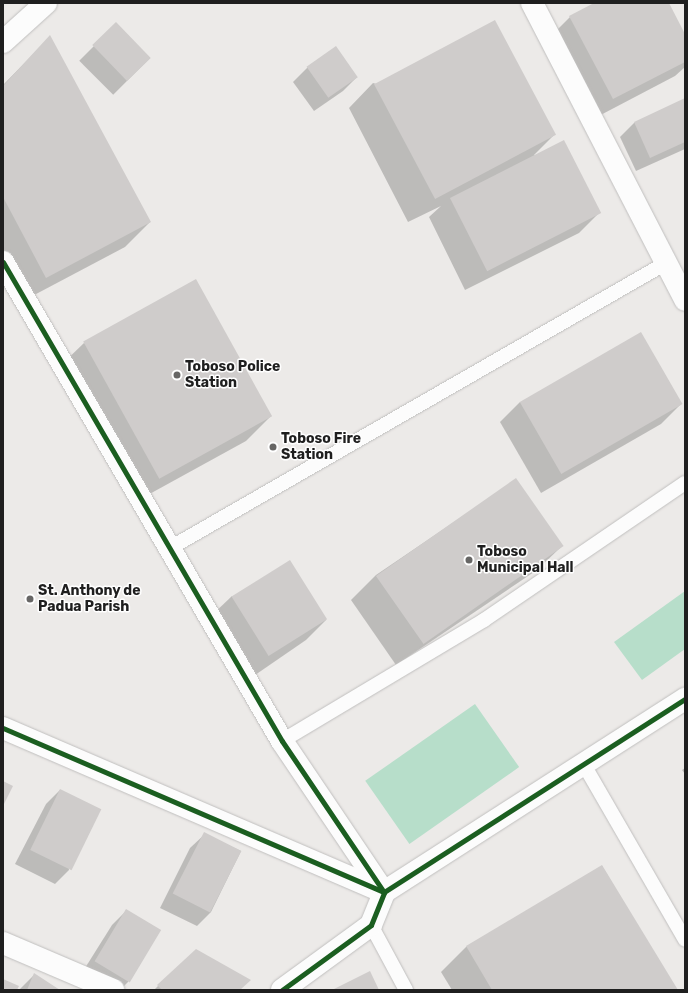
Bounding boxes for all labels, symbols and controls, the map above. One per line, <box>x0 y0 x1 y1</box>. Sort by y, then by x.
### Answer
place label: Toboso Police Station <box>185 359 280 392</box>
marker: Toboso Police Station <box>172 370 182 380</box>
place label: Toboso Fire Station <box>281 431 361 464</box>
marker: Toboso Fire Station <box>268 442 278 452</box>
place label: Toboso Municipal Hall <box>477 544 574 576</box>
marker: Toboso Municipal Hall <box>464 555 474 565</box>
place label: St. Anthony de Padua Parish <box>38 583 141 616</box>
marker: St. Anthony de Padua Parish <box>25 594 35 604</box>

